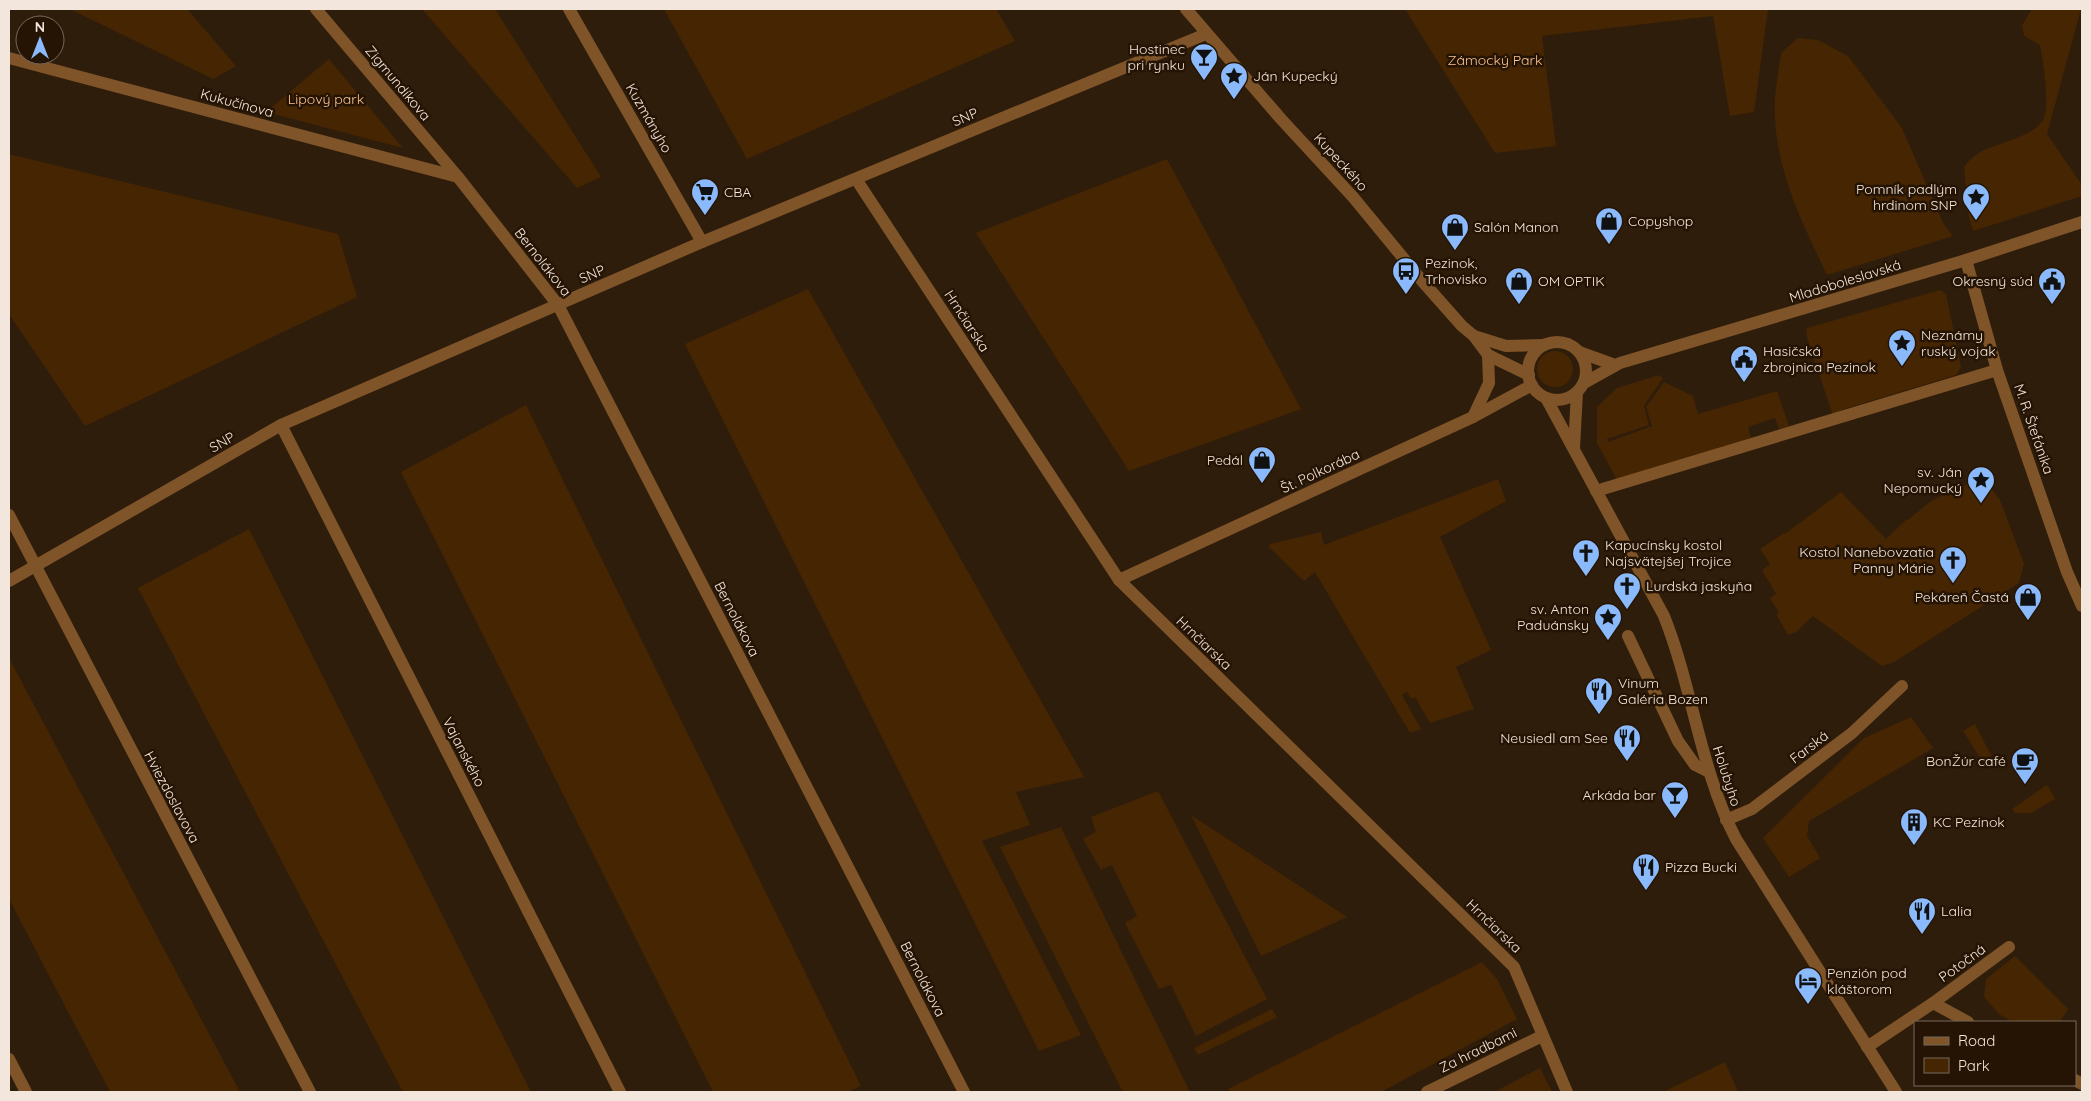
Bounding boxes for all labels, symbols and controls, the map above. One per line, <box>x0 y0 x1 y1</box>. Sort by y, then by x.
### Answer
north arrow <box>15 15 65 65</box>
text: N <box>35 18 45 36</box>
place label: Hostinec pri rynku <box>1127 40 1185 74</box>
street label: Zigmundíkova <box>361 42 435 124</box>
bar icon: Hostinec pri rynku <box>1189 42 1219 81</box>
park label: Zámocký Park <box>1448 51 1542 69</box>
place icon: Ján Kupecký <box>1219 61 1249 100</box>
place label: Ján Kupecký <box>1253 67 1338 85</box>
street label: Kuzmányho <box>622 80 676 156</box>
street label: Kukučínova <box>198 85 276 121</box>
park label: Lipový park <box>288 90 364 108</box>
street label: SNP <box>949 104 981 130</box>
street label: Kupeckého <box>1310 129 1372 195</box>
supermarket icon: CBA <box>690 177 720 216</box>
place label: Pomník padlým hrdinom SNP <box>1856 180 1957 214</box>
place icon: Pomník padlým hrdinom SNP <box>1961 182 1991 221</box>
place label: CBA <box>724 183 751 201</box>
shop icon: Copyshop <box>1594 206 1624 245</box>
shop icon: Salón Manon <box>1440 212 1470 251</box>
place label: Copyshop <box>1628 212 1693 230</box>
place label: Salón Manon <box>1474 218 1559 236</box>
street label: Bernolákova <box>511 224 575 300</box>
place label: Pezinok, Trhovisko <box>1425 254 1487 288</box>
street label: Mladoboleslavská <box>1787 255 1903 307</box>
bus stop icon: Pezinok, Trhovisko <box>1391 256 1421 295</box>
street label: SNP <box>576 261 608 287</box>
shop icon: OM OPTIK <box>1504 266 1534 305</box>
public building icon: Okresný súd <box>2037 266 2067 305</box>
place label: OM OPTIK <box>1538 272 1605 290</box>
place label: Okresný súd <box>1952 272 2033 290</box>
street label: Hrnčiarska <box>940 287 994 355</box>
place label: Neznámy ruský vojak <box>1921 326 1996 360</box>
place icon: Neznámy ruský vojak <box>1887 328 1917 367</box>
place label: Hasičská zbrojnica Pezinok <box>1763 342 1876 376</box>
public building icon: Hasičská zbrojnica Pezinok <box>1729 344 1759 383</box>
street label: M. R. Štefánika <box>2010 381 2058 477</box>
street label: SNP <box>206 428 238 456</box>
shop icon: Pedál <box>1247 445 1277 484</box>
street label: Št. Polkorába <box>1278 445 1362 497</box>
place label: Pedál <box>1207 451 1243 469</box>
place label: sv. Ján Nepomucký <box>1884 463 1962 497</box>
place icon: sv. Ján Nepomucký <box>1966 465 1996 504</box>
place label: Kapucínsky kostol Najsvätejšej Trojice <box>1605 536 1732 570</box>
church icon: Kapucínsky kostol Najsvätejšej Trojice <box>1571 538 1601 577</box>
place label: Kostol Nanebovzatia Panny Márie <box>1799 543 1934 577</box>
church icon: Kostol Nanebovzatia Panny Márie <box>1938 545 1968 584</box>
church icon: Lurdská jaskyňa <box>1612 571 1642 610</box>
place label: Lurdská jaskyňa <box>1646 577 1752 595</box>
street label: Bernolákova <box>710 578 764 660</box>
shop icon: Pekáreň Častá <box>2013 582 2043 621</box>
place label: Pekáreň Častá <box>1915 588 2009 606</box>
place label: sv. Anton Paduánsky <box>1517 600 1589 634</box>
place icon: sv. Anton Paduánsky <box>1593 602 1623 641</box>
street label: Hrnčiarska <box>1173 612 1235 674</box>
place label: Vinum Galéria Bozen <box>1618 674 1708 708</box>
restaurant icon: Vinum Galéria Bozen <box>1584 676 1614 715</box>
street label: Vajanského <box>439 714 489 790</box>
restaurant icon: Neusiedl am See <box>1612 723 1642 762</box>
street label: Farská <box>1786 727 1832 767</box>
place label: Neusiedl am See <box>1500 729 1608 747</box>
street label: Holubyho <box>1709 743 1745 809</box>
cafe icon: BonŽúr café <box>2010 746 2040 785</box>
street label: Hviezdoslavova <box>140 748 204 846</box>
place label: BonŽúr café <box>1926 752 2006 770</box>
bar icon: Arkáda bar <box>1660 780 1690 819</box>
place label: Arkáda bar <box>1582 786 1657 804</box>
building icon: KC Pezinok <box>1899 807 1929 846</box>
place label: KC Pezinok <box>1933 813 2005 831</box>
restaurant icon: Pizza Bucki <box>1631 852 1661 891</box>
place label: Pizza Bucki <box>1665 858 1737 876</box>
street label: Hrnčiarska <box>1463 895 1525 957</box>
restaurant icon: Lalia <box>1907 896 1937 935</box>
place label: Lalia <box>1941 902 1972 920</box>
street label: Bernolákova <box>896 938 950 1020</box>
street label: Potočná <box>1935 940 1989 986</box>
place label: Penzión pod kláštorom <box>1827 964 1907 998</box>
hotel icon: Penzión pod kláštorom <box>1793 966 1823 1005</box>
legend <box>1914 1021 2076 1086</box>
street label: Za hradbami <box>1436 1023 1520 1077</box>
text: Road <box>1958 1031 1995 1050</box>
text: Park <box>1958 1056 1990 1075</box>

